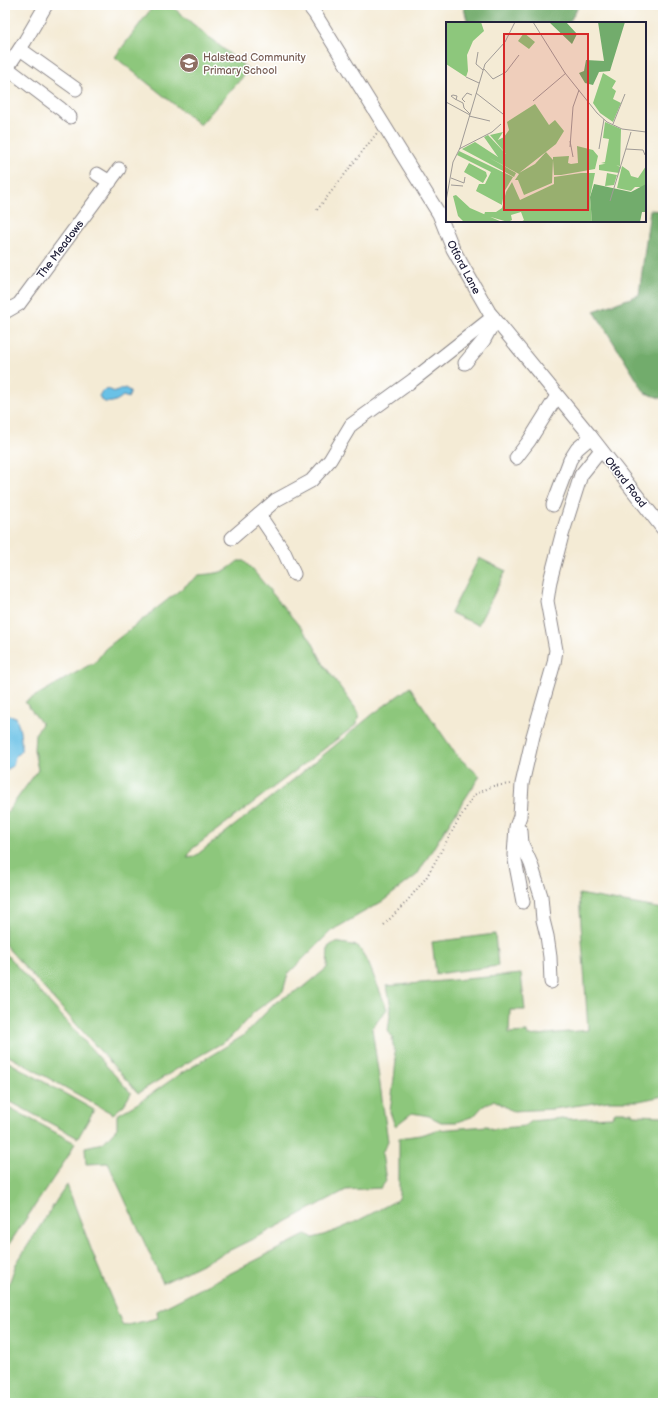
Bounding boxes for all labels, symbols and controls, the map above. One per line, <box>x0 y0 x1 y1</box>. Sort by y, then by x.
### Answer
inset map <box>446 22 646 222</box>
place label: Halstead Community Primary School <box>203 51 306 77</box>
school or university icon: Halstead Community Primary School <box>178 52 200 74</box>
street label: The Meadows <box>34 217 87 281</box>
street label: Otford Lane <box>444 238 483 297</box>
street label: Otford Road <box>602 454 649 510</box>

